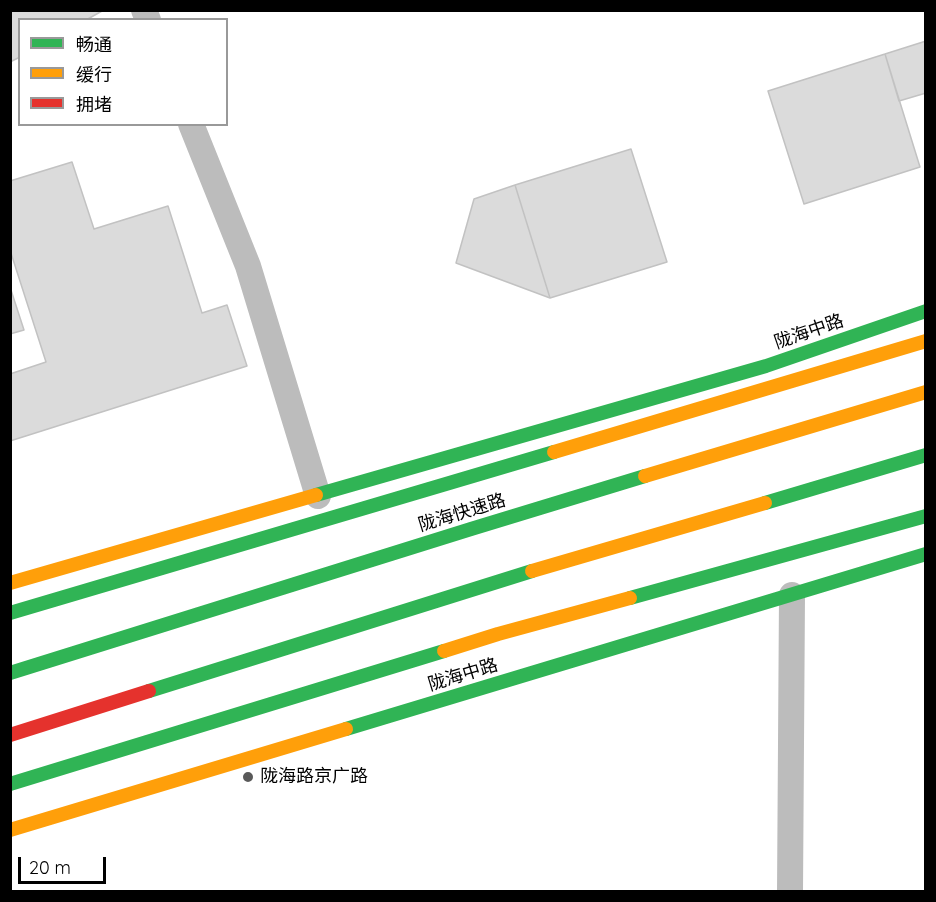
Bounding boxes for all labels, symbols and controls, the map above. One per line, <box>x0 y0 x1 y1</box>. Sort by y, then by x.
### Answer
legend <box>18 18 228 126</box>
text: 畅通 <box>76 33 112 56</box>
text: 缓行 <box>76 63 112 86</box>
text: 拥堵 <box>76 93 112 116</box>
street label: 陇海中路 <box>771 310 847 354</box>
street label: 陇海快速路 <box>416 490 508 536</box>
street label: 陇海中路 <box>425 654 501 696</box>
place label: 陇海路京广路 <box>260 766 368 788</box>
marker: 陇海路京广路 <box>241 770 255 784</box>
scale bar <box>21 845 110 883</box>
text: 20 m <box>29 856 71 879</box>

